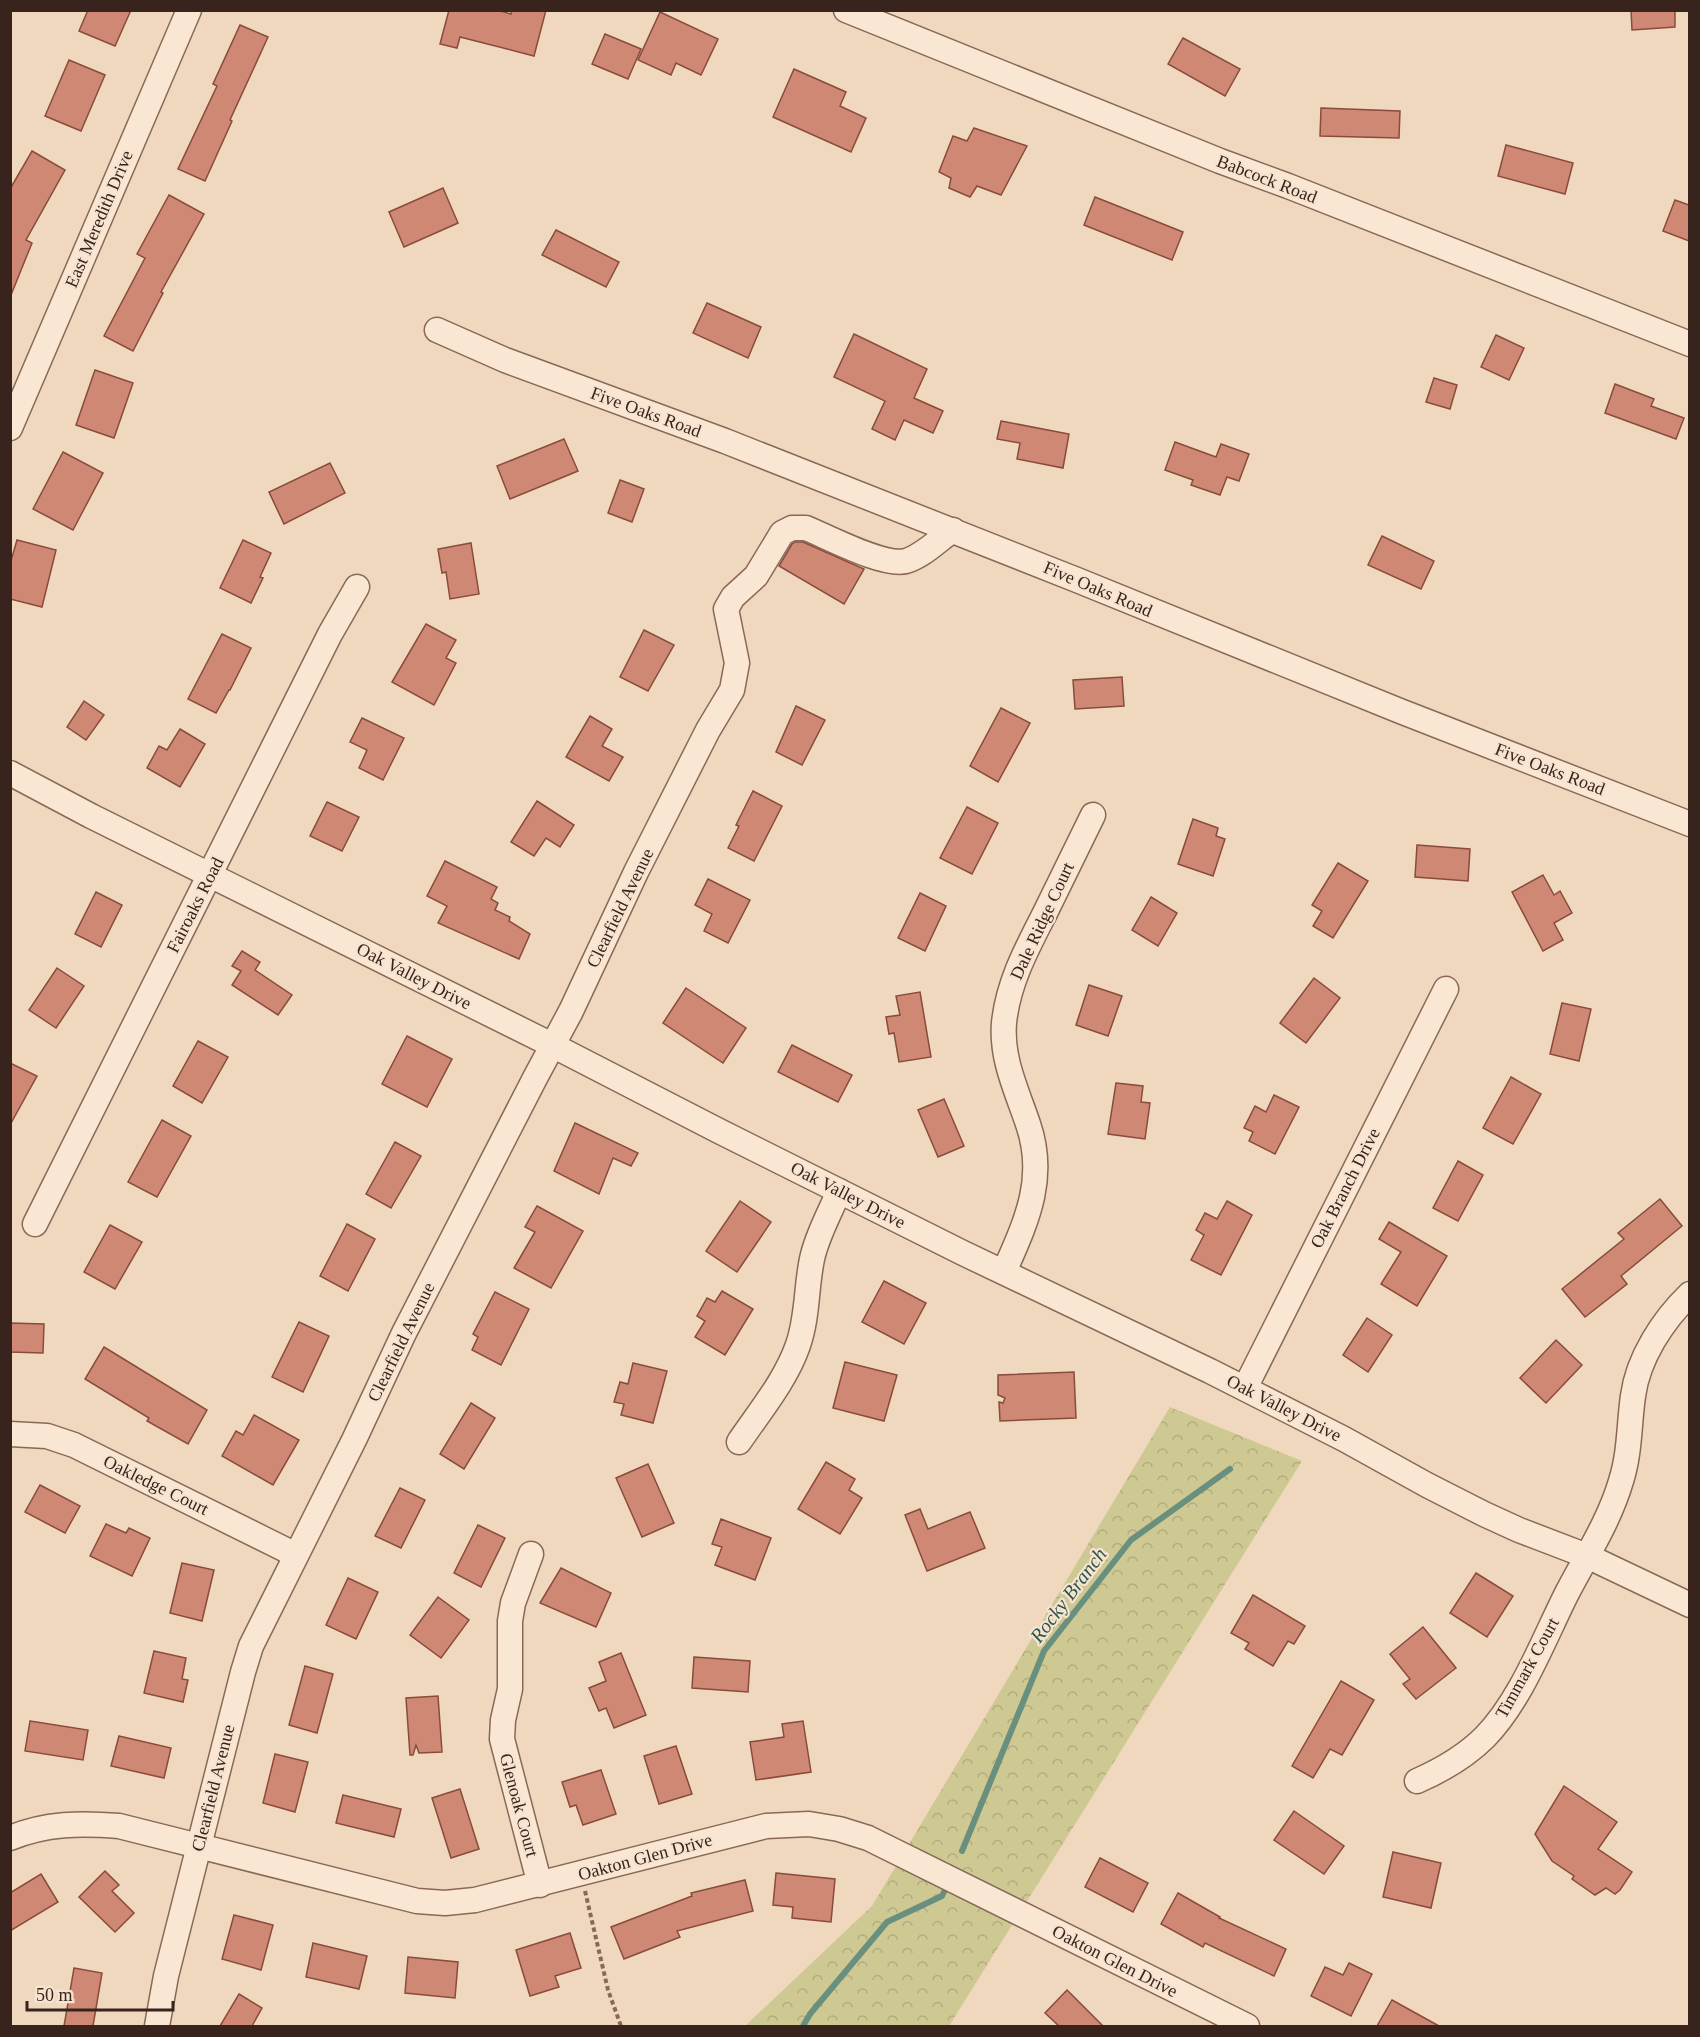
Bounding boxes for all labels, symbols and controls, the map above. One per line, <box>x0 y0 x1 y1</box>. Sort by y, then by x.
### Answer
street label: East Meredith Drive <box>61 147 137 291</box>
street label: Babcock Road <box>1214 151 1320 207</box>
street label: Five Oaks Road <box>588 383 704 441</box>
street label: Five Oaks Road <box>1041 557 1155 621</box>
street label: Five Oaks Road <box>1492 739 1608 799</box>
street label: Clearfield Avenue <box>582 845 658 971</box>
street label: Fairoaks Road <box>162 854 228 956</box>
street label: Dale Ridge Court <box>1006 859 1078 983</box>
street label: Oak Valley Drive <box>353 939 475 1013</box>
street label: Oak Branch Drive <box>1306 1125 1384 1251</box>
street label: Oak Valley Drive <box>787 1158 909 1232</box>
street label: Clearfield Avenue <box>363 1279 439 1405</box>
street label: Oak Valley Drive <box>1223 1371 1345 1445</box>
street label: Oakledge Court <box>100 1451 212 1519</box>
water label: Rocky Branch <box>1025 1543 1112 1648</box>
street label: Timmark Court <box>1491 1614 1563 1722</box>
street label: Clearfield Avenue <box>188 1722 238 1854</box>
street label: Glenoak Court <box>496 1751 542 1859</box>
street label: Oakton Glen Drive <box>576 1829 714 1885</box>
street label: Oakton Glen Drive <box>1049 1921 1181 2001</box>
scale bar <box>27 1974 172 2012</box>
text: 50 m <box>36 1985 73 2005</box>

